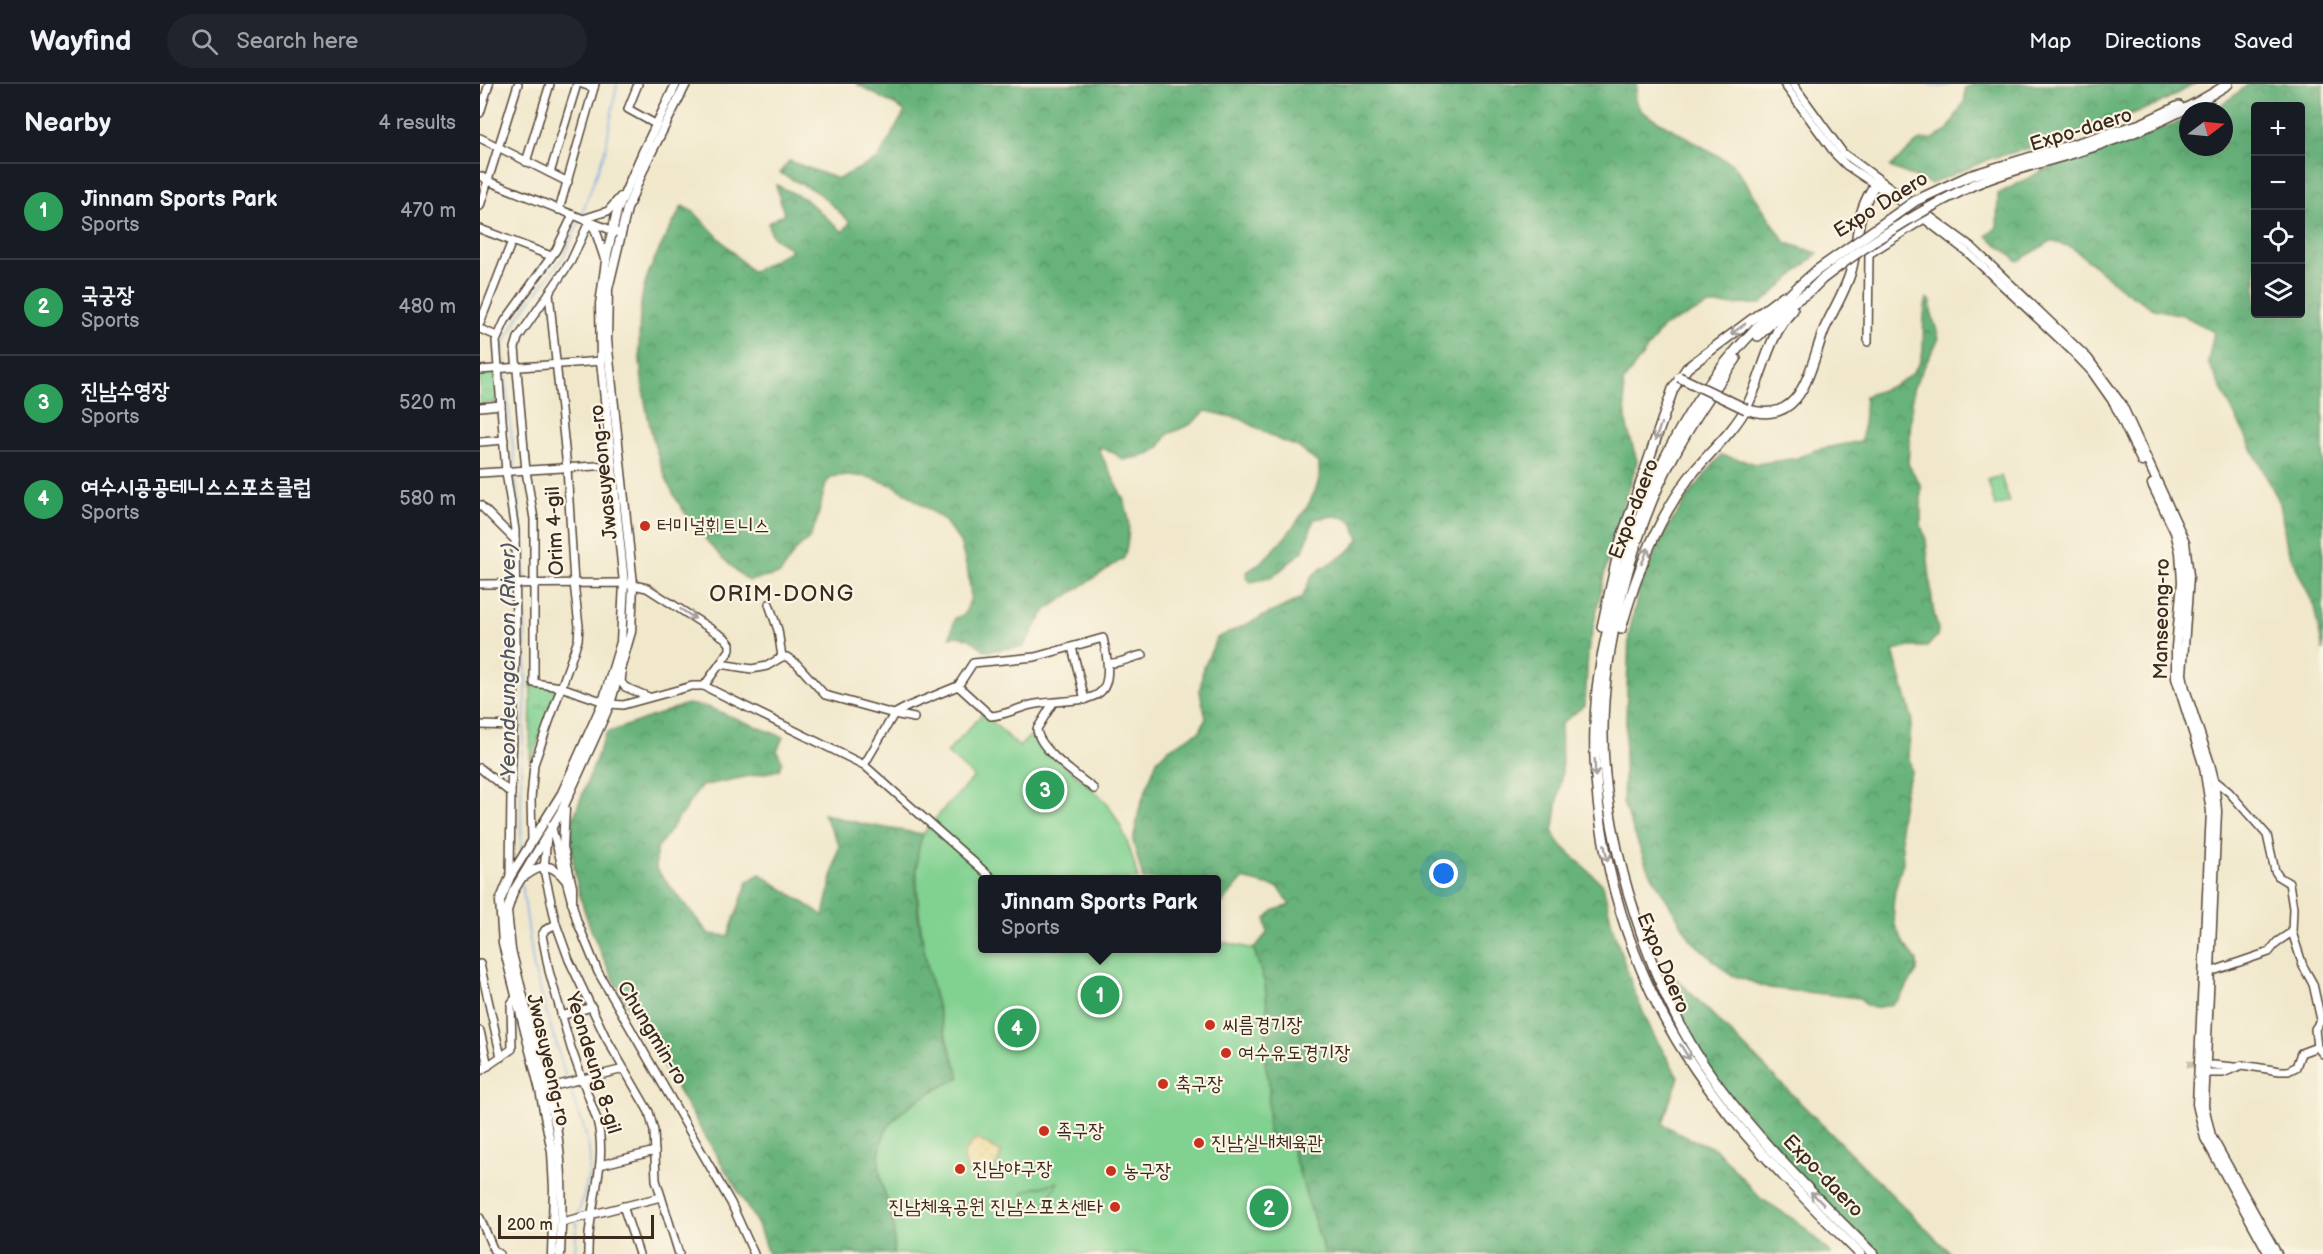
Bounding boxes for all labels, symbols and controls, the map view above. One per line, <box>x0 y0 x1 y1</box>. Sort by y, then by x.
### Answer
search box <box>167 14 587 68</box>
text: Wayfind <box>30 25 131 58</box>
icon: search <box>188 25 221 58</box>
text: Search here <box>236 28 358 55</box>
text: Map <box>2029 29 2072 54</box>
text: Directions <box>2105 29 2201 54</box>
text: Saved <box>2234 29 2293 54</box>
north arrow <box>2179 102 2233 156</box>
map controls <box>2251 102 2305 318</box>
button: + <box>2251 102 2305 156</box>
street label: Expo-daero <box>2027 103 2135 157</box>
text: Nearby <box>24 108 111 139</box>
text: 4 results <box>378 111 456 135</box>
button: − <box>2251 156 2305 210</box>
street label: Expo Daero <box>1829 167 1933 243</box>
text: Jinnam Sports Park <box>81 186 277 213</box>
text: 1 <box>39 199 48 223</box>
text: 470 m <box>400 199 456 223</box>
button: locate <box>2251 210 2305 264</box>
text: Sports <box>81 213 139 237</box>
button: layers <box>2251 264 2305 318</box>
text: 국궁장 <box>81 282 134 309</box>
text: 2 <box>38 295 49 319</box>
text: 480 m <box>398 295 456 319</box>
text: Sports <box>81 309 139 333</box>
one-way arrow <box>1731 323 1747 336</box>
text: 진남수영장 <box>81 378 170 405</box>
text: 3 <box>38 391 49 415</box>
text: 520 m <box>399 391 456 415</box>
street label: Jwasuyeong-ro <box>585 403 623 541</box>
text: Sports <box>81 405 139 429</box>
one-way arrow <box>1651 422 1662 441</box>
street label: Expo-daero <box>1604 455 1664 563</box>
text: 여수시공공테니스스포츠클럽 <box>81 474 311 501</box>
street label: Orim 4-gil <box>541 486 569 576</box>
text: 4 <box>38 487 49 511</box>
text: 580 m <box>399 487 456 511</box>
text: Sports <box>81 501 139 525</box>
place label: 터미널휘트니스 <box>657 514 770 538</box>
marker: 터미널휘트니스 <box>638 519 652 533</box>
water label: Yeondeungcheon (River) <box>496 542 521 777</box>
one-way arrow <box>1640 547 1651 565</box>
street label: Manseong-ro <box>2149 558 2175 680</box>
district label: ORIM-DONG <box>709 581 855 608</box>
one-way arrow <box>680 608 697 621</box>
one-way arrow <box>1590 758 1601 778</box>
pin: 3 <box>1026 768 1064 812</box>
one-way arrow <box>1601 842 1612 862</box>
your location <box>1429 859 1458 888</box>
popup <box>978 875 1221 953</box>
text: Jinnam Sports Park <box>1001 889 1198 916</box>
street label: Expo Daero <box>1631 909 1695 1017</box>
text: Sports <box>1001 916 1060 940</box>
pin: 1 <box>1080 972 1120 1018</box>
street label: Chungmin-ro <box>612 977 692 1089</box>
street label: Yeondeung 8-gil <box>560 988 626 1137</box>
street label: Jwasuyeong-ro <box>521 991 575 1129</box>
pin: 4 <box>998 1006 1036 1050</box>
place label: 씨름경기장 <box>1222 1013 1302 1037</box>
marker: 씨름경기장 <box>1203 1018 1217 1032</box>
place label: 여수유도경기장 <box>1238 1041 1351 1065</box>
one-way arrow <box>1679 1044 1692 1061</box>
marker: 여수유도경기장 <box>1219 1046 1233 1060</box>
place label: 축구장 <box>1175 1072 1223 1096</box>
marker: 축구장 <box>1156 1077 1170 1091</box>
place label: 족구장 <box>1056 1119 1104 1143</box>
marker: 족구장 <box>1037 1124 1051 1138</box>
street label: Expo-daero <box>1778 1130 1868 1222</box>
place label: 진남실내체육관 <box>1211 1131 1324 1155</box>
marker: 진남실내체육관 <box>1192 1136 1206 1150</box>
place label: 진남야구장 <box>972 1157 1052 1181</box>
place label: 농구장 <box>1123 1159 1171 1183</box>
marker: 진남야구장 <box>953 1162 967 1176</box>
marker: 농구장 <box>1104 1164 1118 1178</box>
pin: 2 <box>1250 1186 1288 1230</box>
one-way arrow <box>1810 1190 1824 1205</box>
place label: 진남체육공원 진남스포츠센타 <box>888 1195 1103 1219</box>
marker: 진남체육공원 진남스포츠센타 <box>1108 1200 1122 1214</box>
scale bar <box>498 1212 654 1240</box>
text: 200 m <box>507 1216 553 1235</box>

